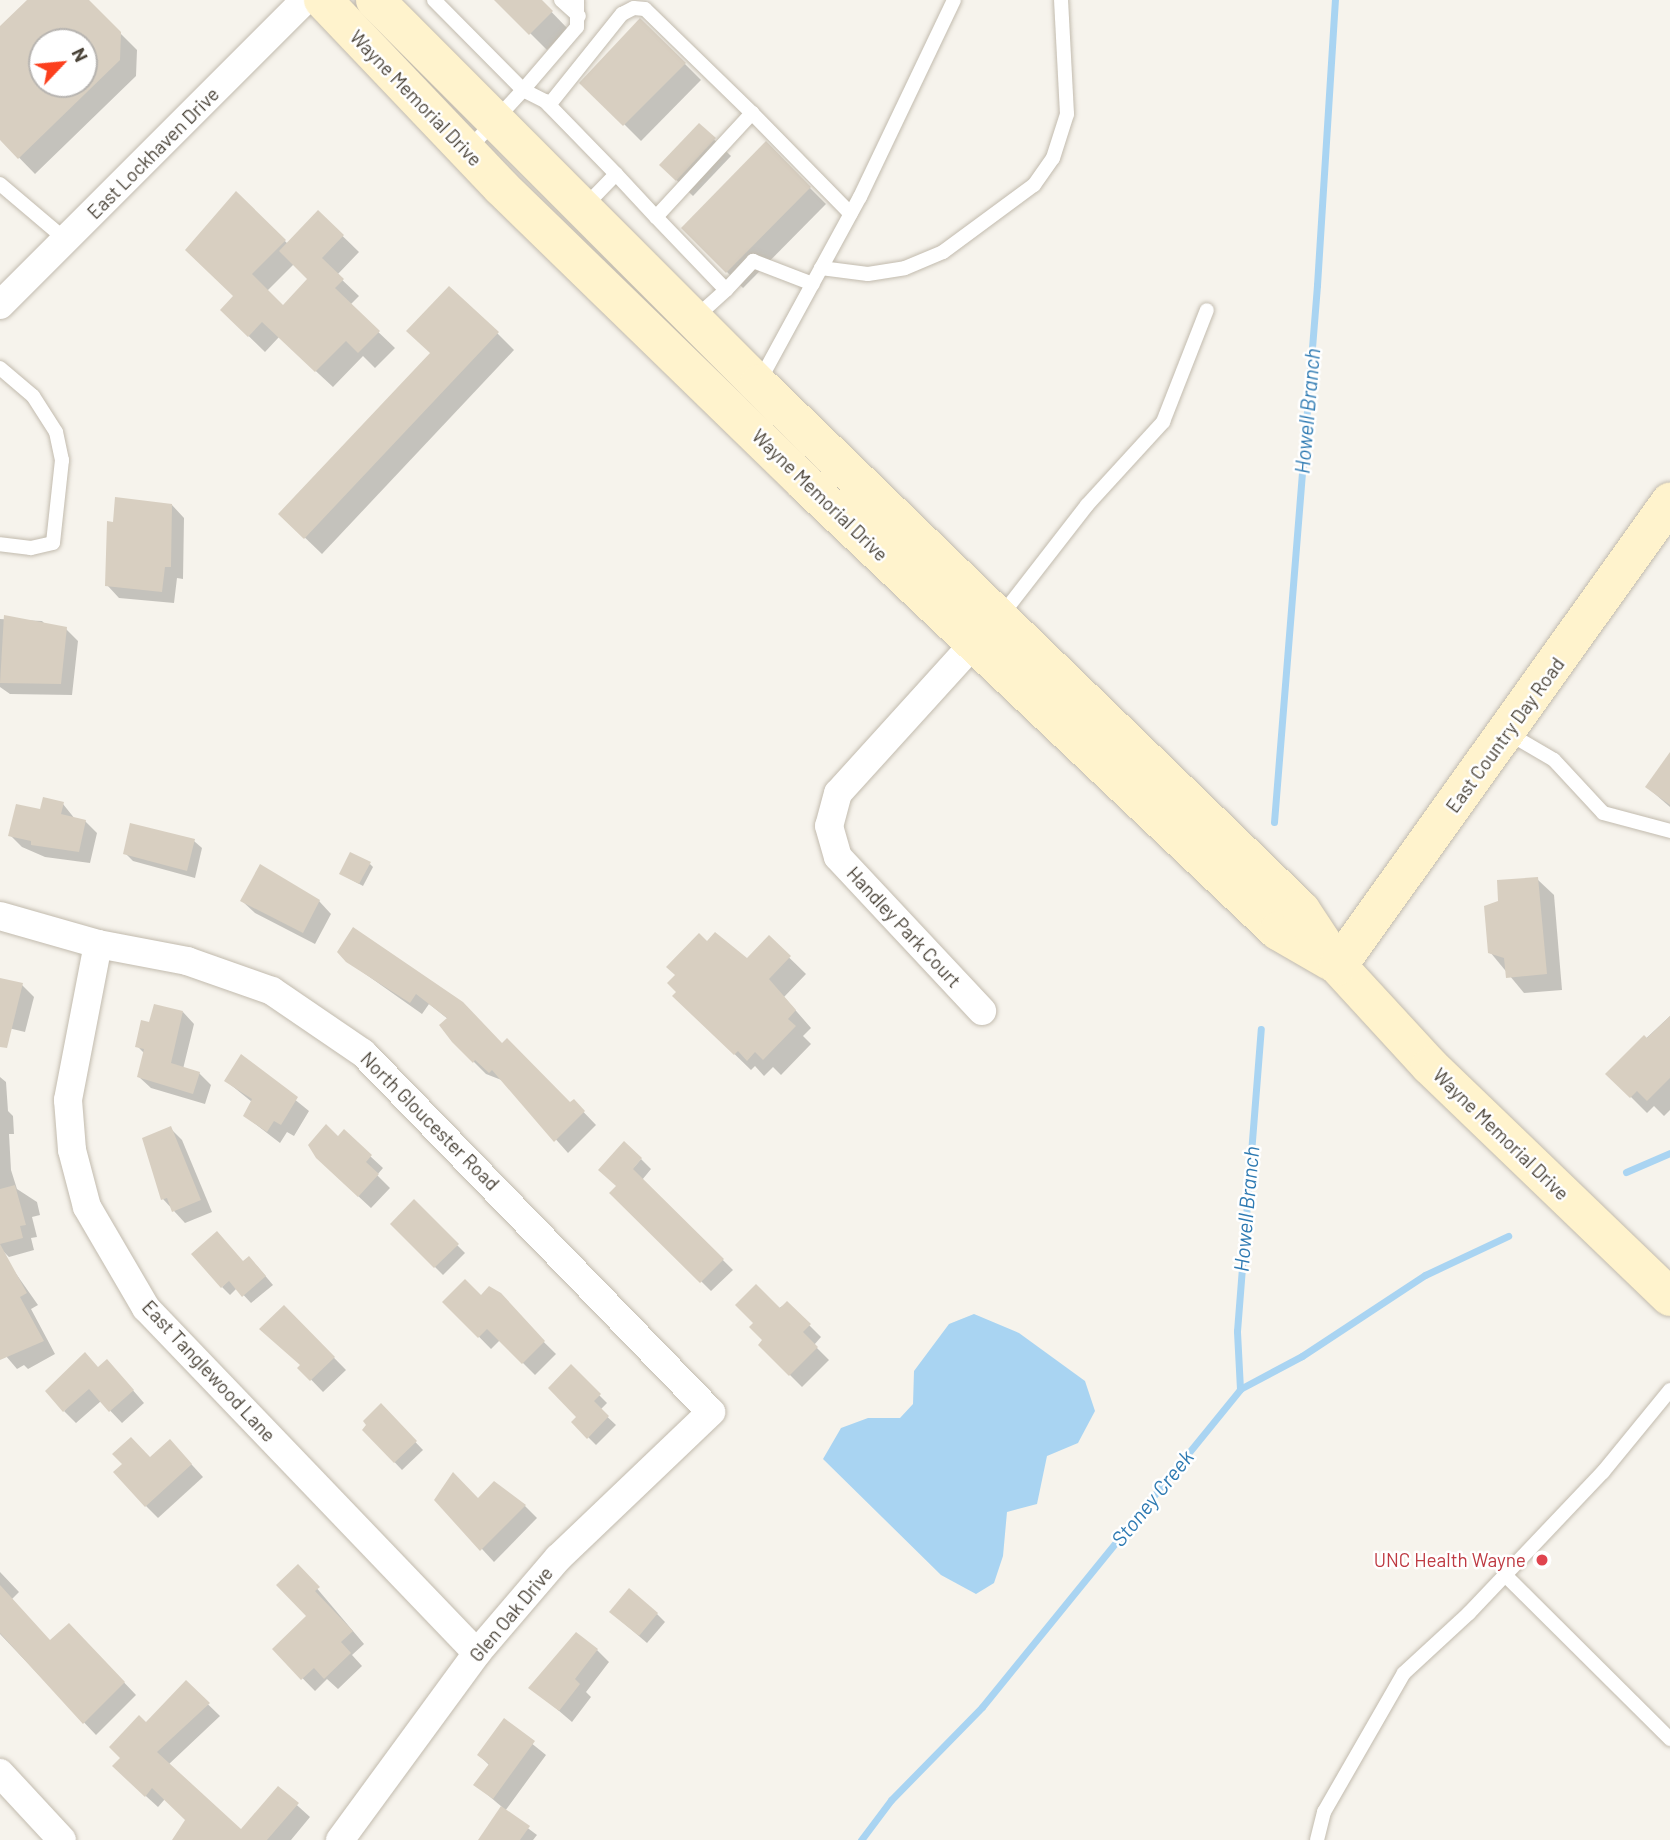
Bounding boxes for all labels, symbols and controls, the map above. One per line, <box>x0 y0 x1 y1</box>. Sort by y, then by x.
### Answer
street label: Wayne Memorial Drive <box>345 25 487 171</box>
north arrow <box>28 28 98 98</box>
text: N <box>67 44 94 65</box>
street label: East Lockhaven Drive <box>82 82 224 224</box>
water label: Howell Branch <box>1289 347 1325 475</box>
street label: Wayne Memorial Drive <box>747 424 893 566</box>
street label: East Country Day Road <box>1441 653 1569 817</box>
street label: Handley Park Court <box>842 862 966 992</box>
street label: North Gloucester Road <box>356 1047 504 1195</box>
street label: Wayne Memorial Drive <box>1428 1063 1574 1205</box>
water label: Howell Branch <box>1228 1145 1264 1273</box>
street label: East Tanglewood Lane <box>138 1296 280 1446</box>
water label: Stoney Creek <box>1106 1445 1198 1551</box>
place label: UNC Health Wayne <box>1374 1549 1526 1571</box>
marker: UNC Health Wayne <box>1532 1550 1552 1570</box>
street label: Glen Oak Drive <box>465 1562 557 1666</box>

